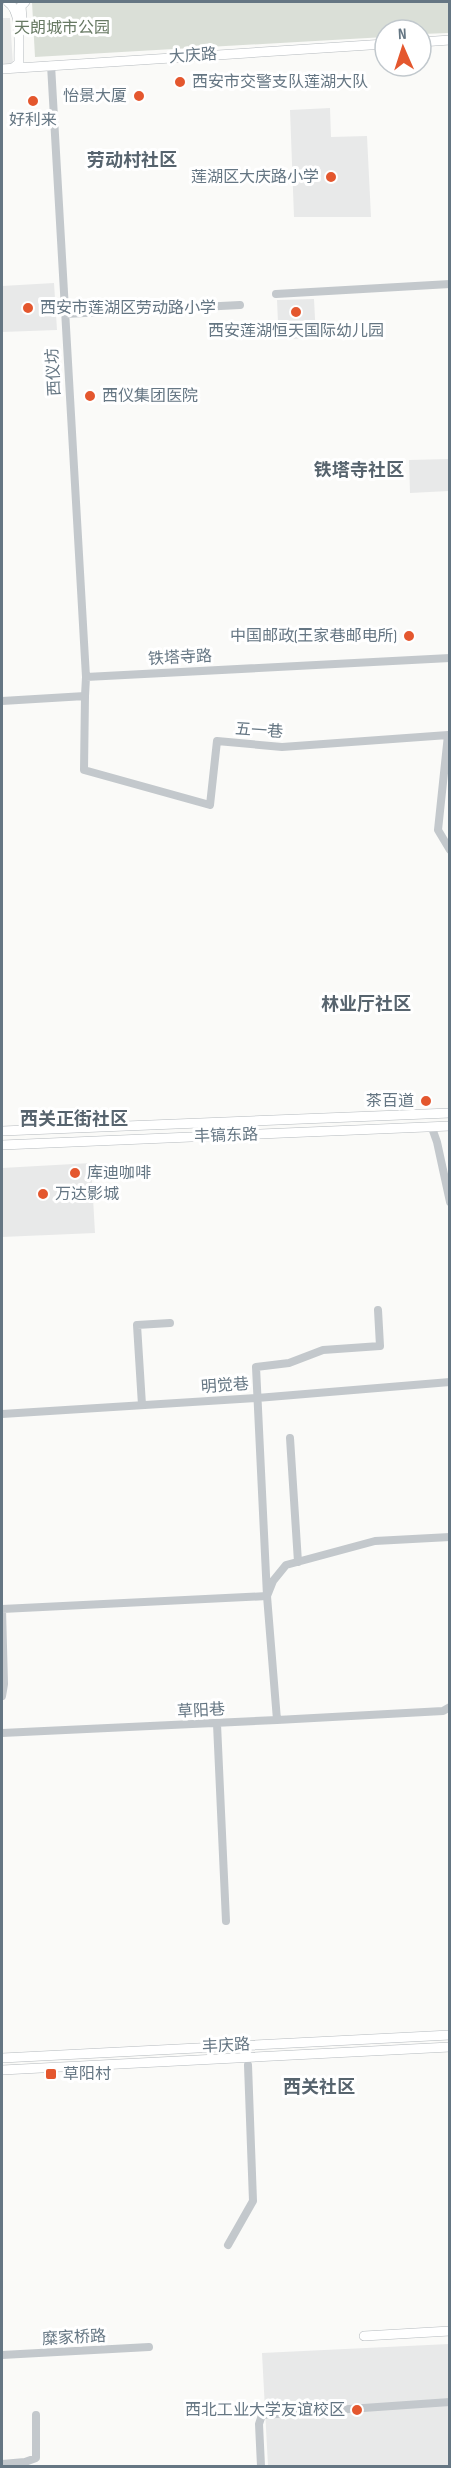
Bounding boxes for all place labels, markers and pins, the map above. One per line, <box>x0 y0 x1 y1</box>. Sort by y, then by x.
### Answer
place label: 西安市交警支队莲湖大队 <box>192 73 368 92</box>
marker: 西安市交警支队莲湖大队 <box>173 75 187 89</box>
place label: 怡景大厦 <box>63 87 127 106</box>
marker: 怡景大厦 <box>132 89 146 103</box>
marker: 好利来 <box>26 94 40 108</box>
place label: 好利来 <box>9 111 57 130</box>
place label: 莲湖区大庆路小学 <box>191 168 319 187</box>
marker: 莲湖区大庆路小学 <box>324 170 338 184</box>
place label: 西安市莲湖区劳动路小学 <box>40 299 216 318</box>
marker: 西安市莲湖区劳动路小学 <box>21 301 35 315</box>
marker: 西安莲湖恒天国际幼儿园 <box>289 305 303 319</box>
place label: 西安莲湖恒天国际幼儿园 <box>208 322 384 341</box>
place label: 西仪集团医院 <box>102 387 198 406</box>
marker: 西仪集团医院 <box>83 389 97 403</box>
place label: 中国邮政(王家巷邮电所) <box>230 627 397 646</box>
marker: 中国邮政(王家巷邮电所) <box>402 629 416 643</box>
place label: 茶百道 <box>366 1092 414 1111</box>
marker: 茶百道 <box>419 1094 433 1108</box>
place label: 库迪咖啡 <box>87 1164 151 1183</box>
marker: 库迪咖啡 <box>68 1166 82 1180</box>
place label: 万达影城 <box>55 1185 119 1204</box>
marker: 万达影城 <box>36 1187 50 1201</box>
place label: 草阳村 <box>63 2065 111 2084</box>
marker: 草阳村 <box>44 2067 58 2081</box>
place label: 西北工业大学友谊校区 <box>185 2401 345 2420</box>
marker: 西北工业大学友谊校区 <box>350 2403 364 2417</box>

